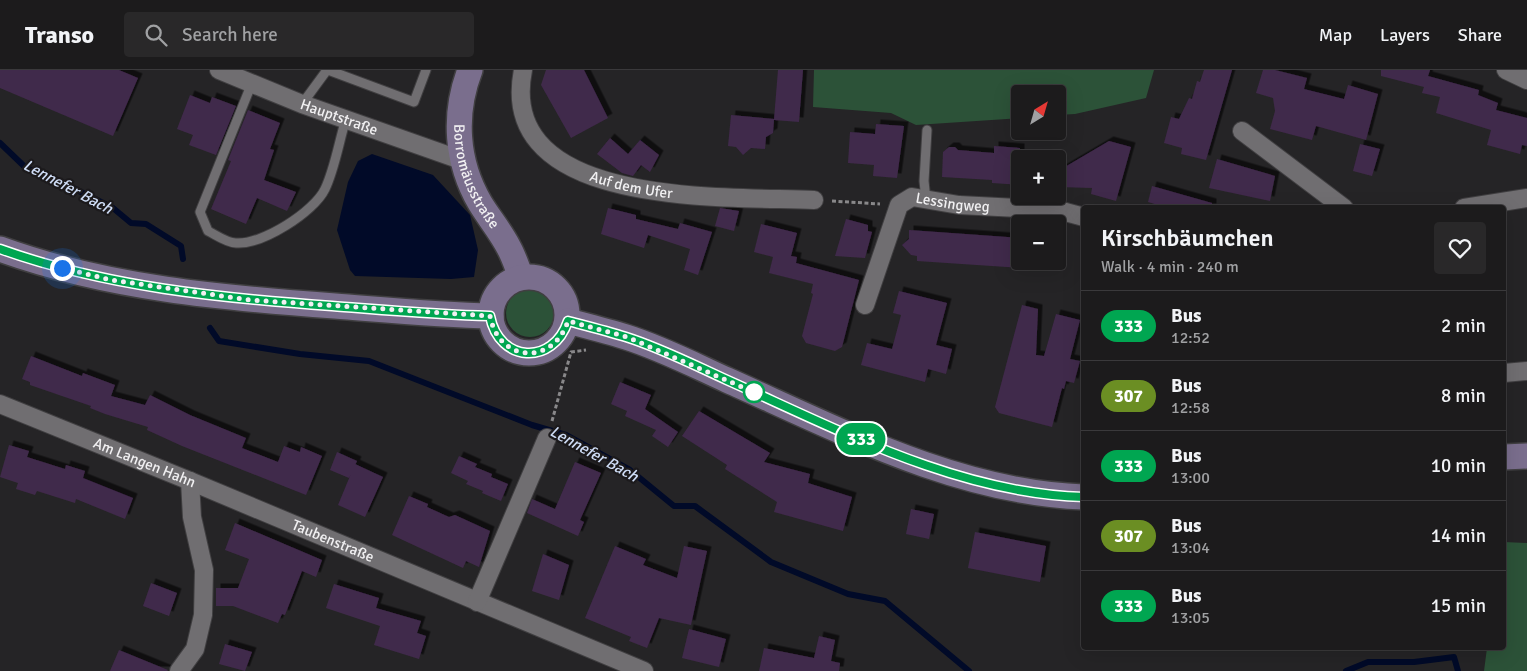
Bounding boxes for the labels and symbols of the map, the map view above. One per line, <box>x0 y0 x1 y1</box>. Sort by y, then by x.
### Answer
north arrow <box>1011 85 1066 140</box>
street label: Hauptstraße <box>298 95 380 139</box>
street label: Borromäusstraße <box>450 124 503 232</box>
water label: Lennefer Bach <box>20 155 117 219</box>
street label: Auf dem Ufer <box>587 167 674 202</box>
street label: Lessingweg <box>914 189 990 216</box>
your location <box>50 256 75 281</box>
unlabelled marker <box>743 381 765 403</box>
water label: Lennefer Bach <box>546 421 643 487</box>
line badge: 333 <box>832 423 890 455</box>
street label: Am Langen Hahn <box>91 434 199 491</box>
street label: Taubenstraße <box>289 516 377 566</box>

